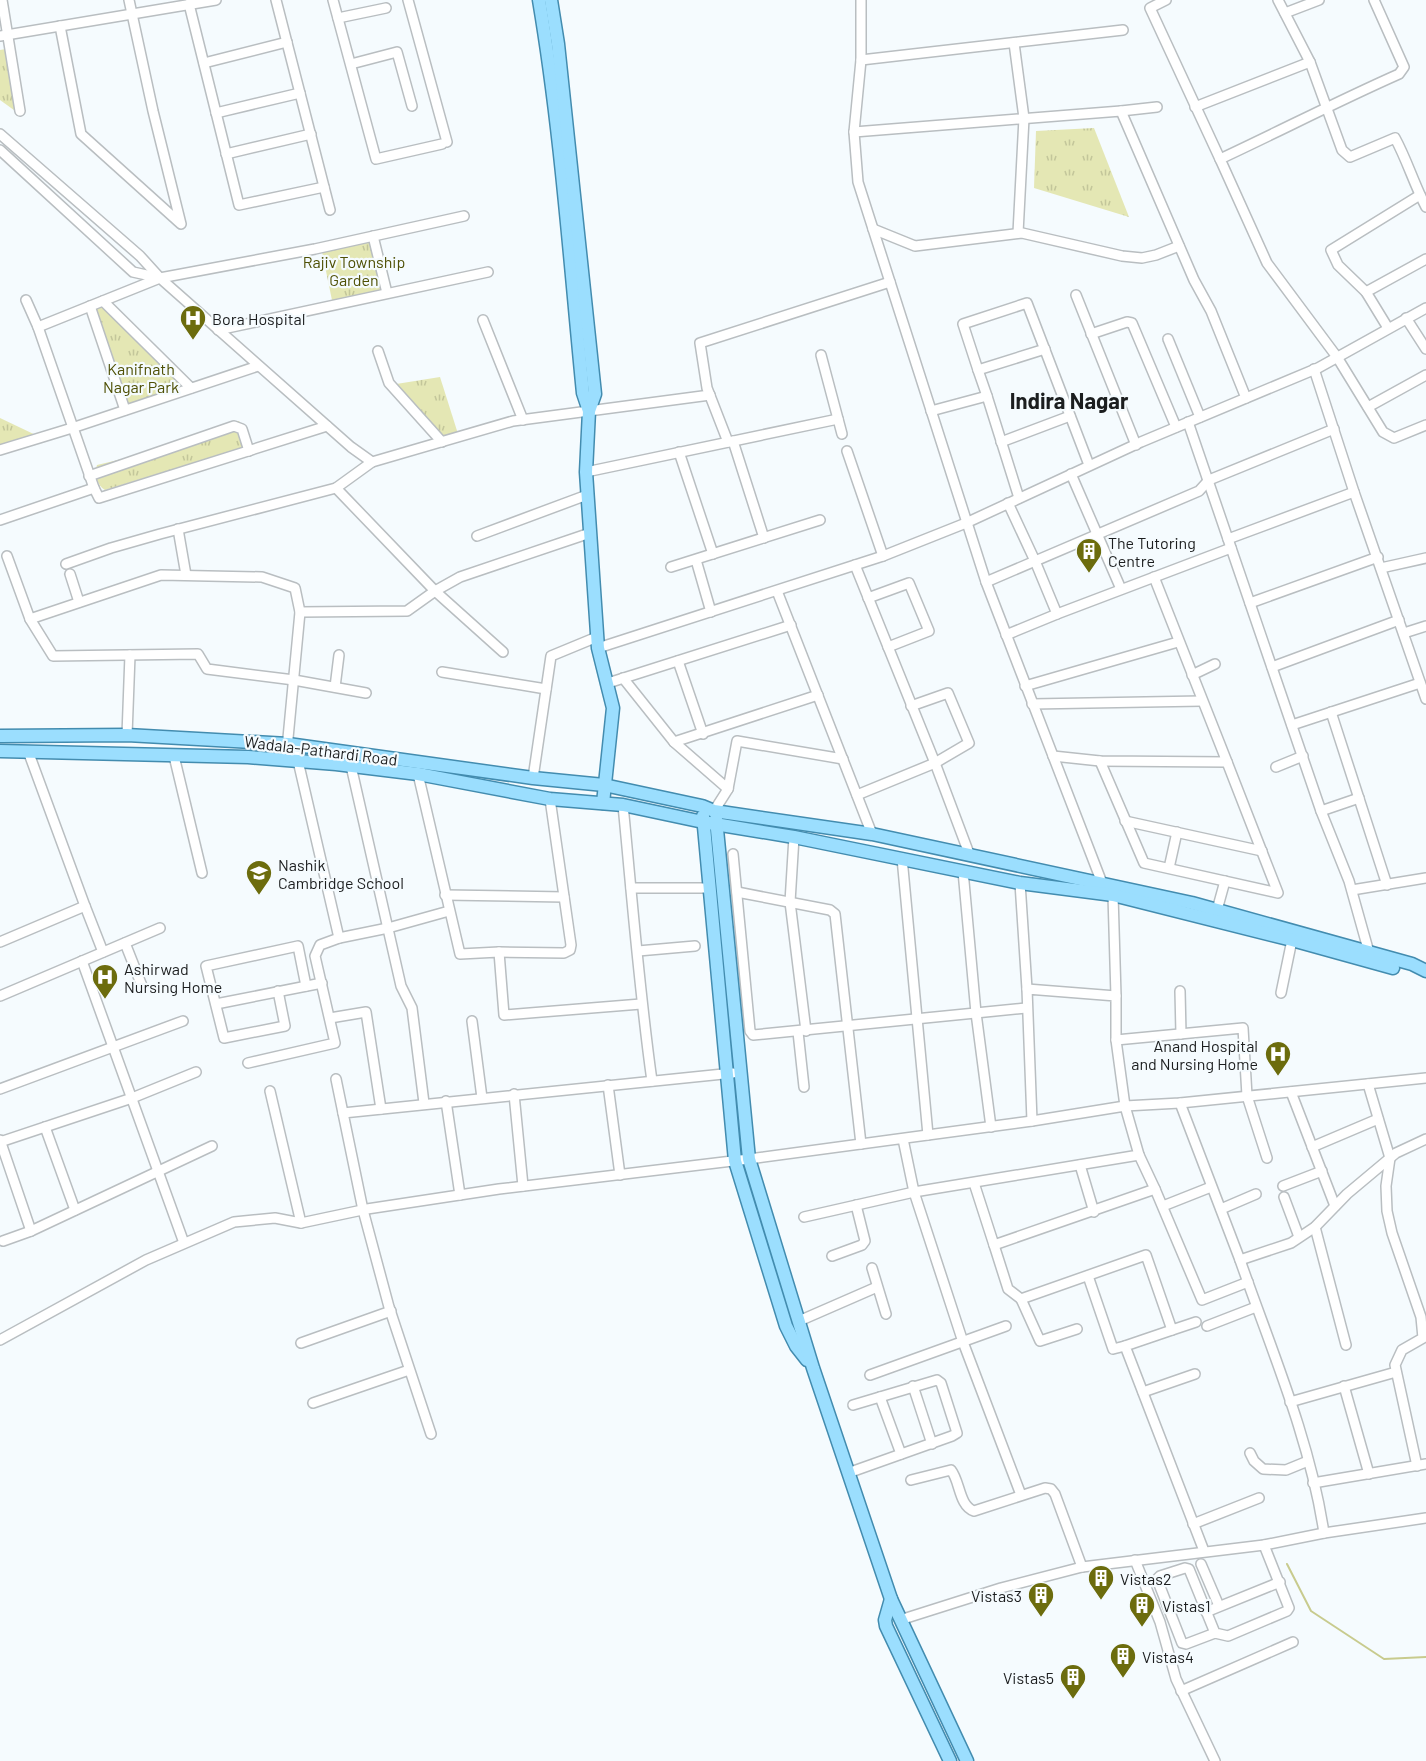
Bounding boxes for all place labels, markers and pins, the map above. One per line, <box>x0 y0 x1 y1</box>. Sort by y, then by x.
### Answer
hospital icon: Bora Hospital <box>178 303 208 341</box>
place label: Bora Hospital <box>212 309 305 328</box>
place label: The Tutoring Centre <box>1108 533 1196 570</box>
building icon: The Tutoring Centre <box>1074 536 1104 574</box>
place label: Nashik Cambridge School <box>278 855 404 892</box>
school or university icon: Nashik Cambridge School <box>244 858 274 896</box>
place label: Ashirwad Nursing Home <box>124 959 222 996</box>
hospital icon: Ashirwad Nursing Home <box>90 962 120 1000</box>
place label: Anand Hospital and Nursing Home <box>1131 1036 1258 1073</box>
hospital icon: Anand Hospital and Nursing Home <box>1263 1039 1293 1077</box>
building icon: Vistas2 <box>1086 1563 1116 1601</box>
place label: Vistas2 <box>1120 1569 1171 1588</box>
building icon: Vistas3 <box>1026 1580 1056 1618</box>
place label: Vistas3 <box>971 1586 1022 1605</box>
building icon: Vistas1 <box>1127 1590 1157 1628</box>
place label: Vistas1 <box>1162 1596 1210 1615</box>
building icon: Vistas4 <box>1108 1641 1138 1679</box>
place label: Vistas4 <box>1142 1647 1194 1666</box>
building icon: Vistas5 <box>1058 1662 1088 1700</box>
place label: Vistas5 <box>1003 1668 1054 1687</box>

